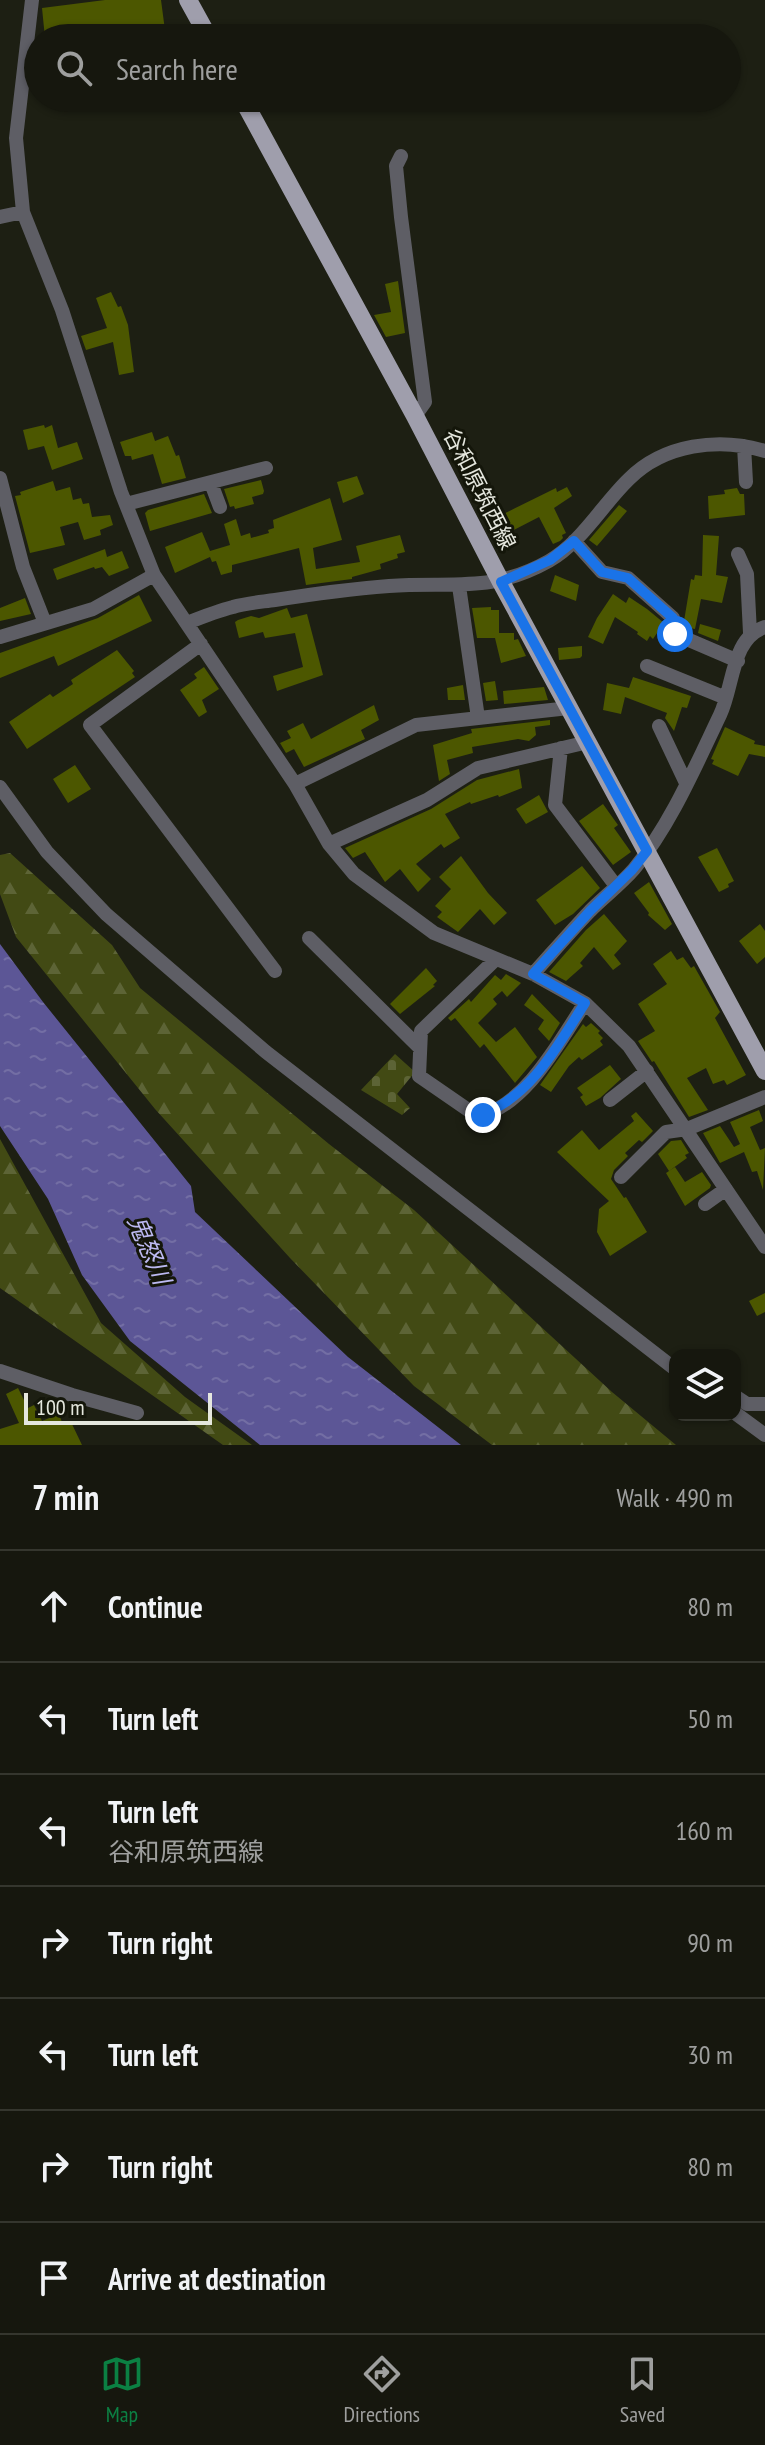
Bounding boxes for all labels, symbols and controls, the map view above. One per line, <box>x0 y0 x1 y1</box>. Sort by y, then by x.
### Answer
search box <box>24 24 741 112</box>
icon: search <box>52 46 96 90</box>
text: Search here <box>116 49 238 88</box>
street label: 谷和原筑西線 <box>438 424 522 554</box>
route start <box>657 616 693 652</box>
route end <box>465 1097 501 1133</box>
water label: 鬼怒川 <box>121 1211 179 1292</box>
map controls <box>669 1349 741 1421</box>
button: layers <box>669 1349 741 1421</box>
scale bar <box>24 1389 212 1425</box>
text: 100 m <box>36 1393 85 1421</box>
text: 7 min <box>32 1475 99 1519</box>
text: Walk · 490 m <box>616 1481 733 1514</box>
icon: ahead <box>32 1584 76 1628</box>
text: Continue <box>108 1587 203 1626</box>
text: 80 m <box>687 1590 733 1623</box>
icon: left <box>32 1696 76 1740</box>
text: Turn left <box>108 1699 198 1738</box>
text: 50 m <box>687 1702 733 1735</box>
text: Turn left <box>108 1792 198 1831</box>
icon: left <box>32 1808 76 1852</box>
text: 160 m <box>675 1814 733 1847</box>
text: 谷和原筑西線 <box>108 1835 264 1868</box>
icon: right <box>32 1920 76 1964</box>
text: Turn right <box>108 1923 212 1962</box>
text: 90 m <box>687 1926 733 1959</box>
icon: left <box>32 2032 76 2076</box>
text: Turn left <box>108 2035 198 2074</box>
text: 30 m <box>687 2038 733 2071</box>
icon: right <box>32 2144 76 2188</box>
text: Turn right <box>108 2147 212 2186</box>
text: 80 m <box>687 2150 733 2183</box>
icon: arrive <box>32 2256 76 2300</box>
text: Arrive at destination <box>108 2259 326 2298</box>
tab: Map <box>100 2352 144 2428</box>
tab: Directions <box>344 2352 420 2428</box>
tab: Saved <box>620 2352 665 2428</box>

